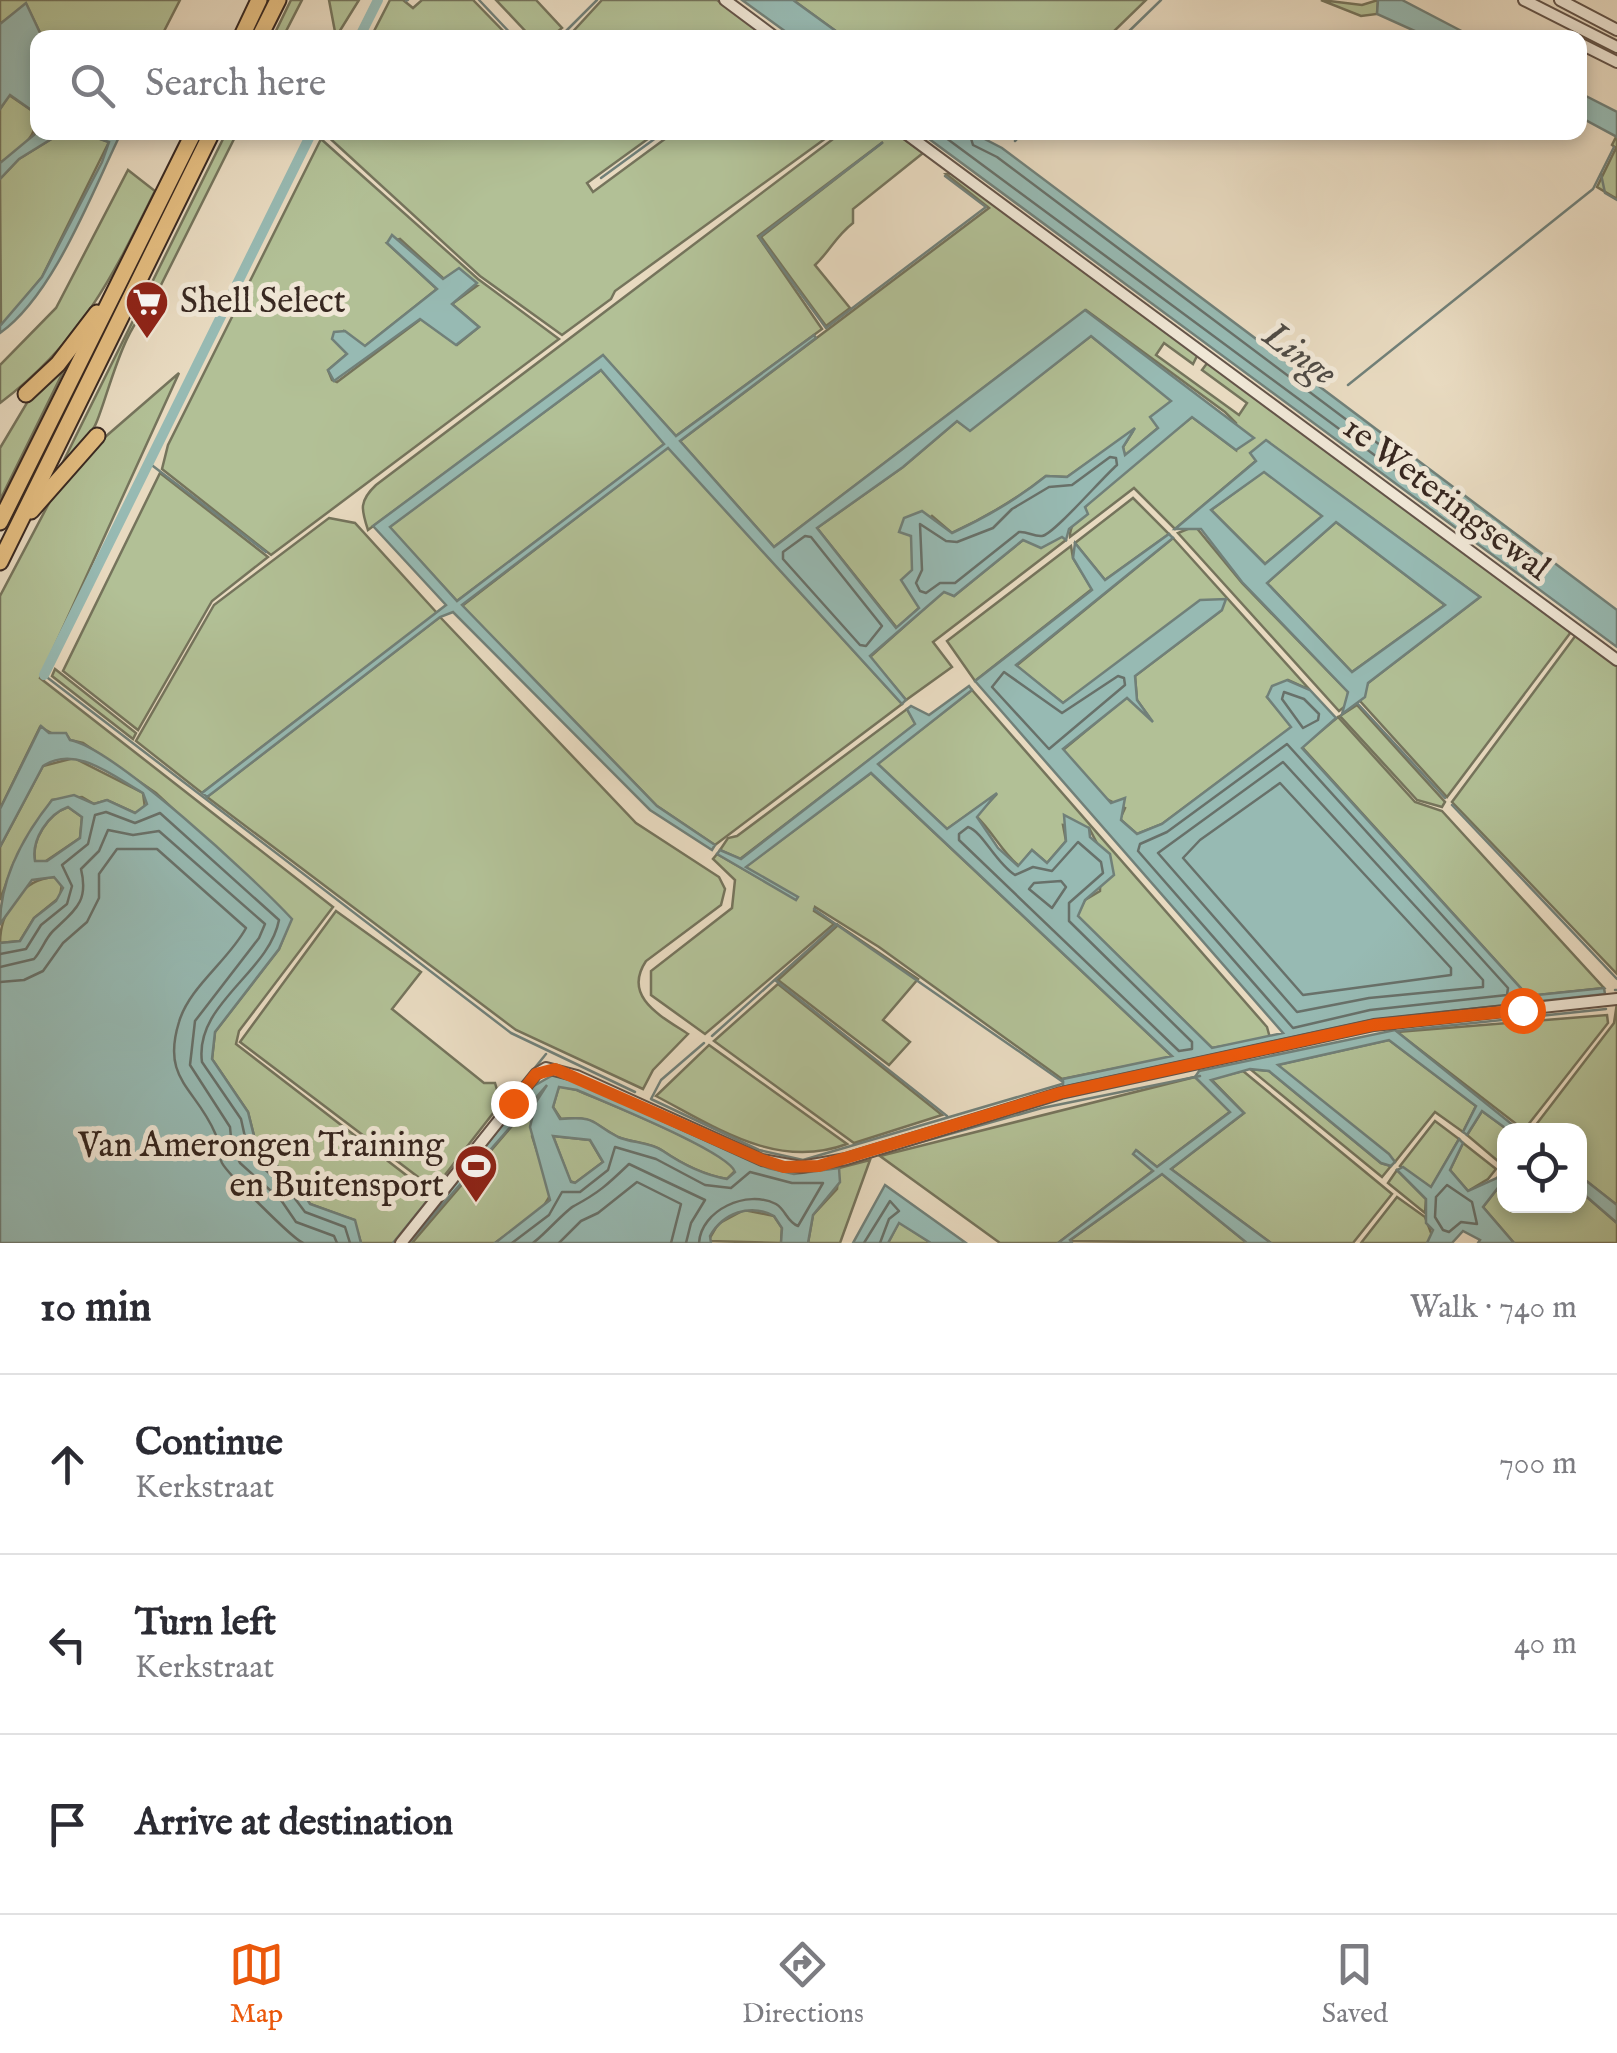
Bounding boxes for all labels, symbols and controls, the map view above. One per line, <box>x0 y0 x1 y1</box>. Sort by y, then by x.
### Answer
search box <box>30 30 1587 140</box>
icon: search <box>65 58 120 113</box>
text: Search here <box>145 61 326 109</box>
supermarket icon: Shell Select <box>124 279 170 340</box>
place label: Shell Select <box>180 280 346 325</box>
water label: Linge <box>1252 311 1346 398</box>
street label: 1e Weteringsewal <box>1333 406 1559 592</box>
route start <box>1500 988 1546 1034</box>
route end <box>491 1081 537 1127</box>
map controls <box>1497 1123 1587 1213</box>
button: locate <box>1497 1123 1587 1213</box>
place label: Van Amerongen Training en Buitensport <box>77 1124 445 1209</box>
sports icon: Van Amerongen Training en Buitensport <box>453 1143 499 1204</box>
text: 10 min <box>40 1282 151 1335</box>
text: Walk · 740 m <box>1410 1288 1577 1329</box>
text: Continue <box>135 1420 283 1468</box>
icon: ahead <box>40 1437 95 1492</box>
text: 700 m <box>1499 1444 1577 1485</box>
text: Kerkstraat <box>135 1468 274 1509</box>
text: Turn left <box>135 1600 276 1648</box>
icon: left <box>40 1617 95 1672</box>
text: 40 m <box>1514 1624 1577 1665</box>
text: Kerkstraat <box>135 1648 274 1689</box>
icon: arrive <box>40 1797 95 1852</box>
text: Arrive at destination <box>135 1800 453 1848</box>
tab: Map <box>229 1937 284 2032</box>
tab: Directions <box>742 1937 864 2032</box>
tab: Saved <box>1322 1937 1388 2032</box>

